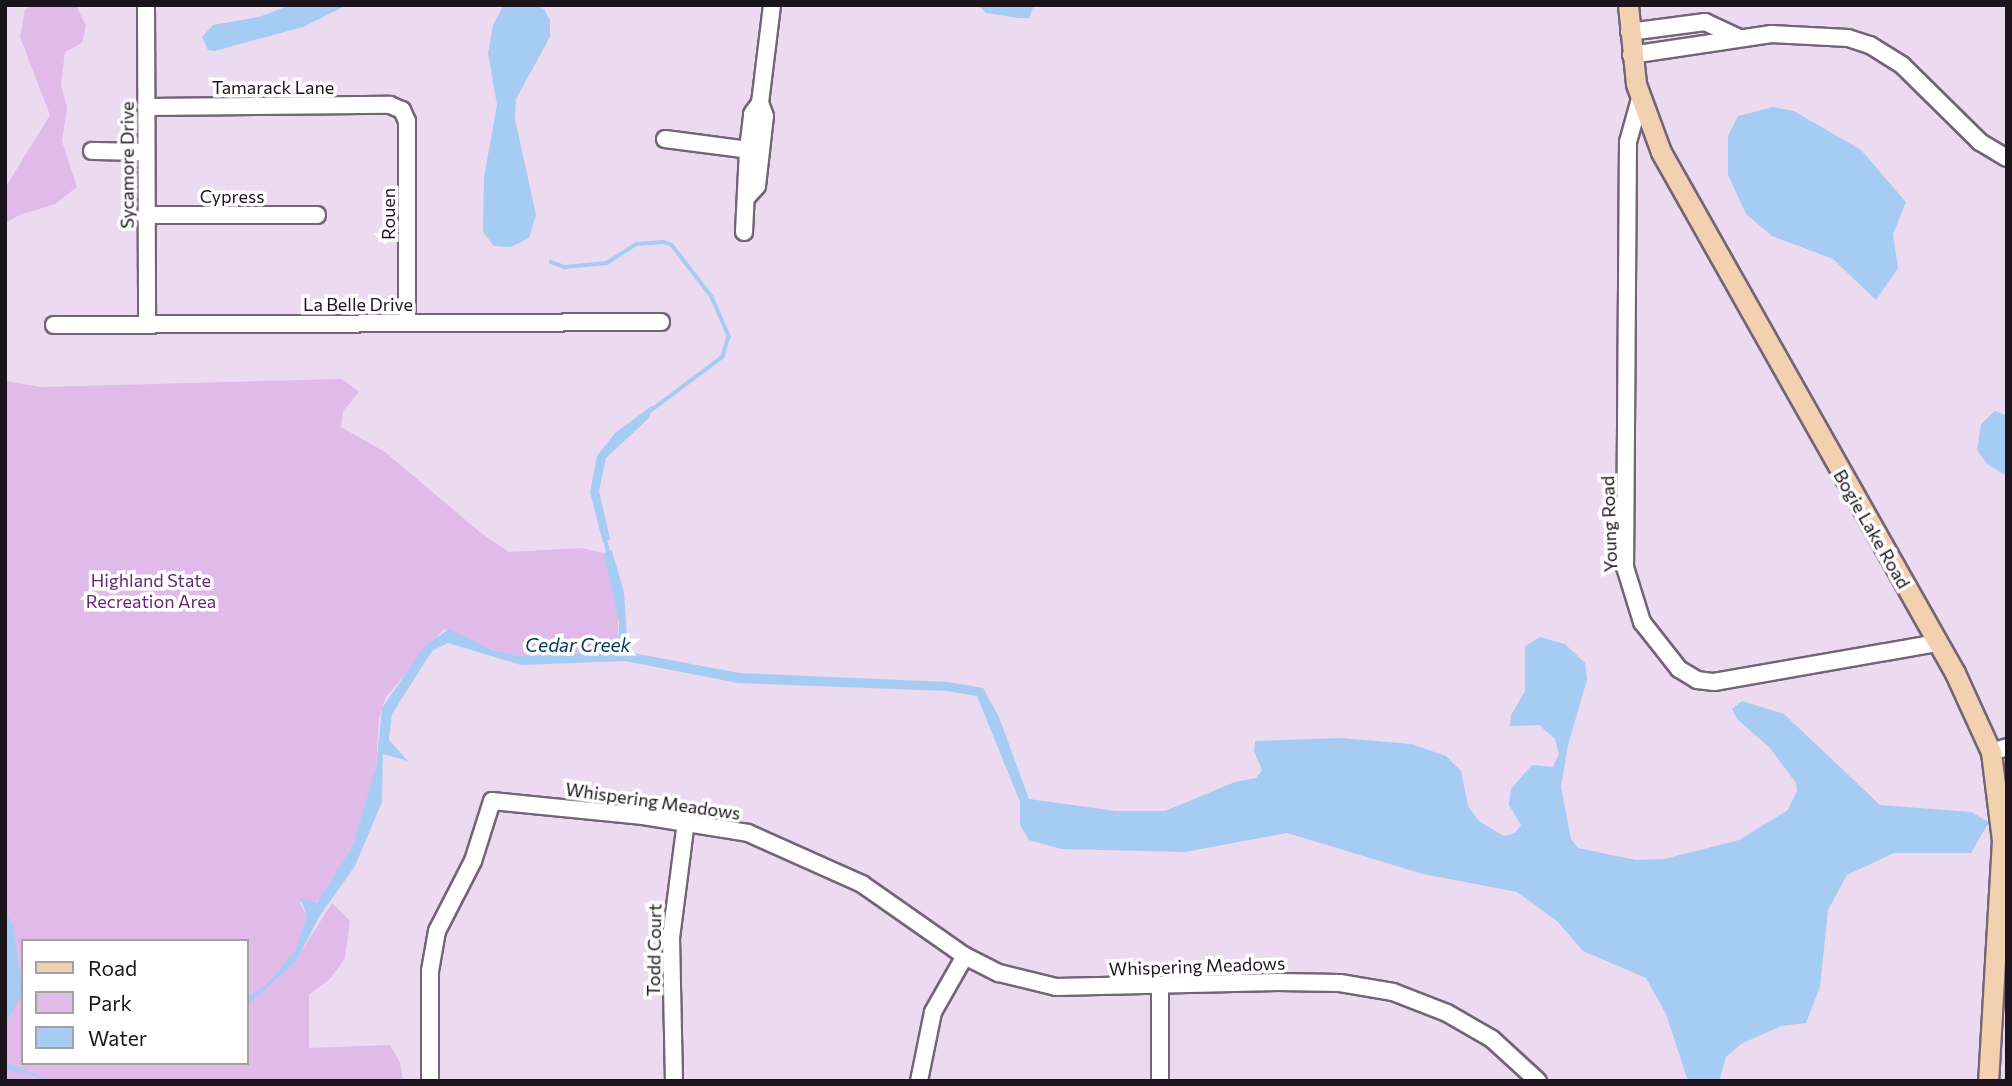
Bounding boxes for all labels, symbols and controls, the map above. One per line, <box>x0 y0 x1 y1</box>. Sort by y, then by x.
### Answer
street label: Tamarack Lane <box>212 76 334 98</box>
street label: Sycamore Drive <box>116 101 138 229</box>
street label: Cypress <box>200 185 264 207</box>
street label: Rouen <box>377 188 399 240</box>
street label: La Belle Drive <box>303 293 413 315</box>
street label: Bogie Lake Road <box>1829 466 1915 592</box>
street label: Young Road <box>1597 475 1621 573</box>
park label: Highland State Recreation Area <box>86 570 216 612</box>
water label: Cedar Creek <box>525 634 631 656</box>
street label: Whispering Meadows <box>564 778 742 824</box>
street label: Todd Court <box>642 903 666 997</box>
legend <box>21 939 248 1065</box>
street label: Whispering Meadows <box>1108 952 1286 980</box>
text: Road <box>88 955 137 980</box>
text: Park <box>88 990 132 1015</box>
text: Water <box>88 1025 147 1050</box>

